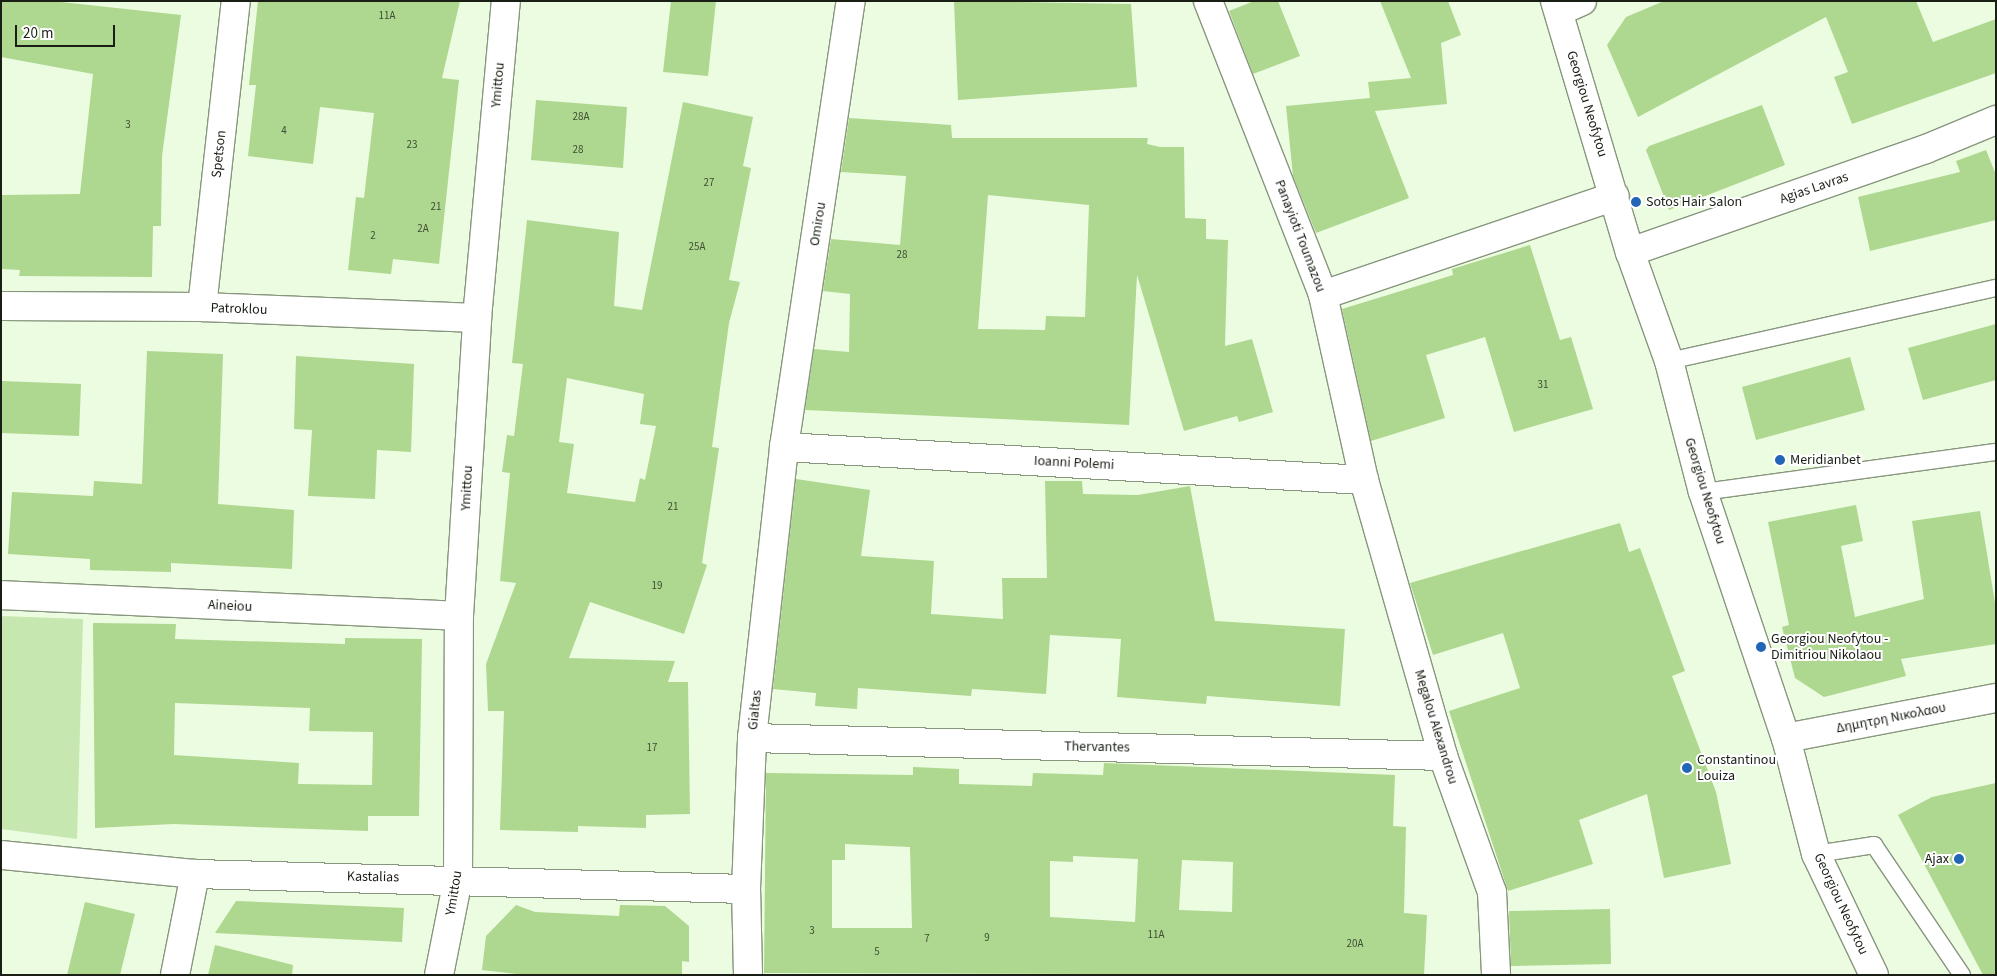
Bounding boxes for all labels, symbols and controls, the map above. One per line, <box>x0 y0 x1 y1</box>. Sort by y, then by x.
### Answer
house number: 11A <box>379 9 395 23</box>
scale bar <box>18 15 118 47</box>
text: 20 m <box>23 23 53 44</box>
street label: Georgiou Neofytou <box>1563 49 1611 159</box>
street label: Ymittou <box>488 62 508 108</box>
house number: 28A <box>573 110 589 124</box>
house number: 3 <box>125 118 131 132</box>
house number: 4 <box>281 124 287 138</box>
street label: Spetson <box>208 129 230 179</box>
house number: 23 <box>407 138 417 152</box>
house number: 28 <box>573 143 583 157</box>
street label: Agias Lavras <box>1777 168 1851 208</box>
house number: 27 <box>704 176 714 190</box>
street label: Panayioti Toumazou <box>1271 178 1329 294</box>
place label: Sotos Hair Salon <box>1646 194 1742 210</box>
marker: Sotos Hair Salon <box>1630 196 1642 208</box>
house number: 21 <box>431 200 441 214</box>
street label: Omirou <box>806 201 830 247</box>
house number: 2A <box>417 222 429 236</box>
house number: 2 <box>370 229 376 243</box>
house number: 25A <box>689 240 705 254</box>
house number: 28 <box>897 248 907 262</box>
street label: Patroklou <box>210 300 268 318</box>
house number: 31 <box>1538 378 1548 392</box>
street label: Georgiou Neofytou <box>1681 436 1729 546</box>
place label: Meridianbet <box>1790 452 1861 468</box>
street label: Ioanni Polemi <box>1033 453 1115 473</box>
marker: Meridianbet <box>1774 454 1786 466</box>
street label: Ymittou <box>457 465 477 511</box>
house number: 21 <box>668 500 678 514</box>
house number: 19 <box>652 579 662 593</box>
street label: Aineiou <box>207 596 253 616</box>
place label: Georgiou Neofytou - Dimitriou Nikolaou <box>1771 631 1888 664</box>
marker: Georgiou Neofytou - Dimitriou Nikolaou <box>1755 641 1767 653</box>
street label: Megalou Alexandrou <box>1411 668 1461 786</box>
street label: Gialtas <box>745 689 765 731</box>
street label: Δημητρη Νικολαου <box>1835 699 1947 737</box>
street label: Thervantes <box>1064 738 1130 756</box>
house number: 17 <box>647 741 657 755</box>
place label: Constantinou Louiza <box>1697 752 1776 784</box>
marker: Constantinou Louiza <box>1681 762 1693 774</box>
street label: Georgiou Neofytou <box>1810 850 1872 958</box>
place label: Ajax <box>1925 851 1949 867</box>
marker: Ajax <box>1953 853 1965 865</box>
street label: Kastalias <box>347 868 399 886</box>
street label: Ymittou <box>442 869 466 917</box>
house number: 3 <box>809 924 815 938</box>
house number: 11A <box>1148 928 1164 942</box>
house number: 9 <box>984 931 990 945</box>
house number: 7 <box>924 932 930 946</box>
house number: 20A <box>1347 937 1363 951</box>
house number: 5 <box>874 945 880 959</box>

